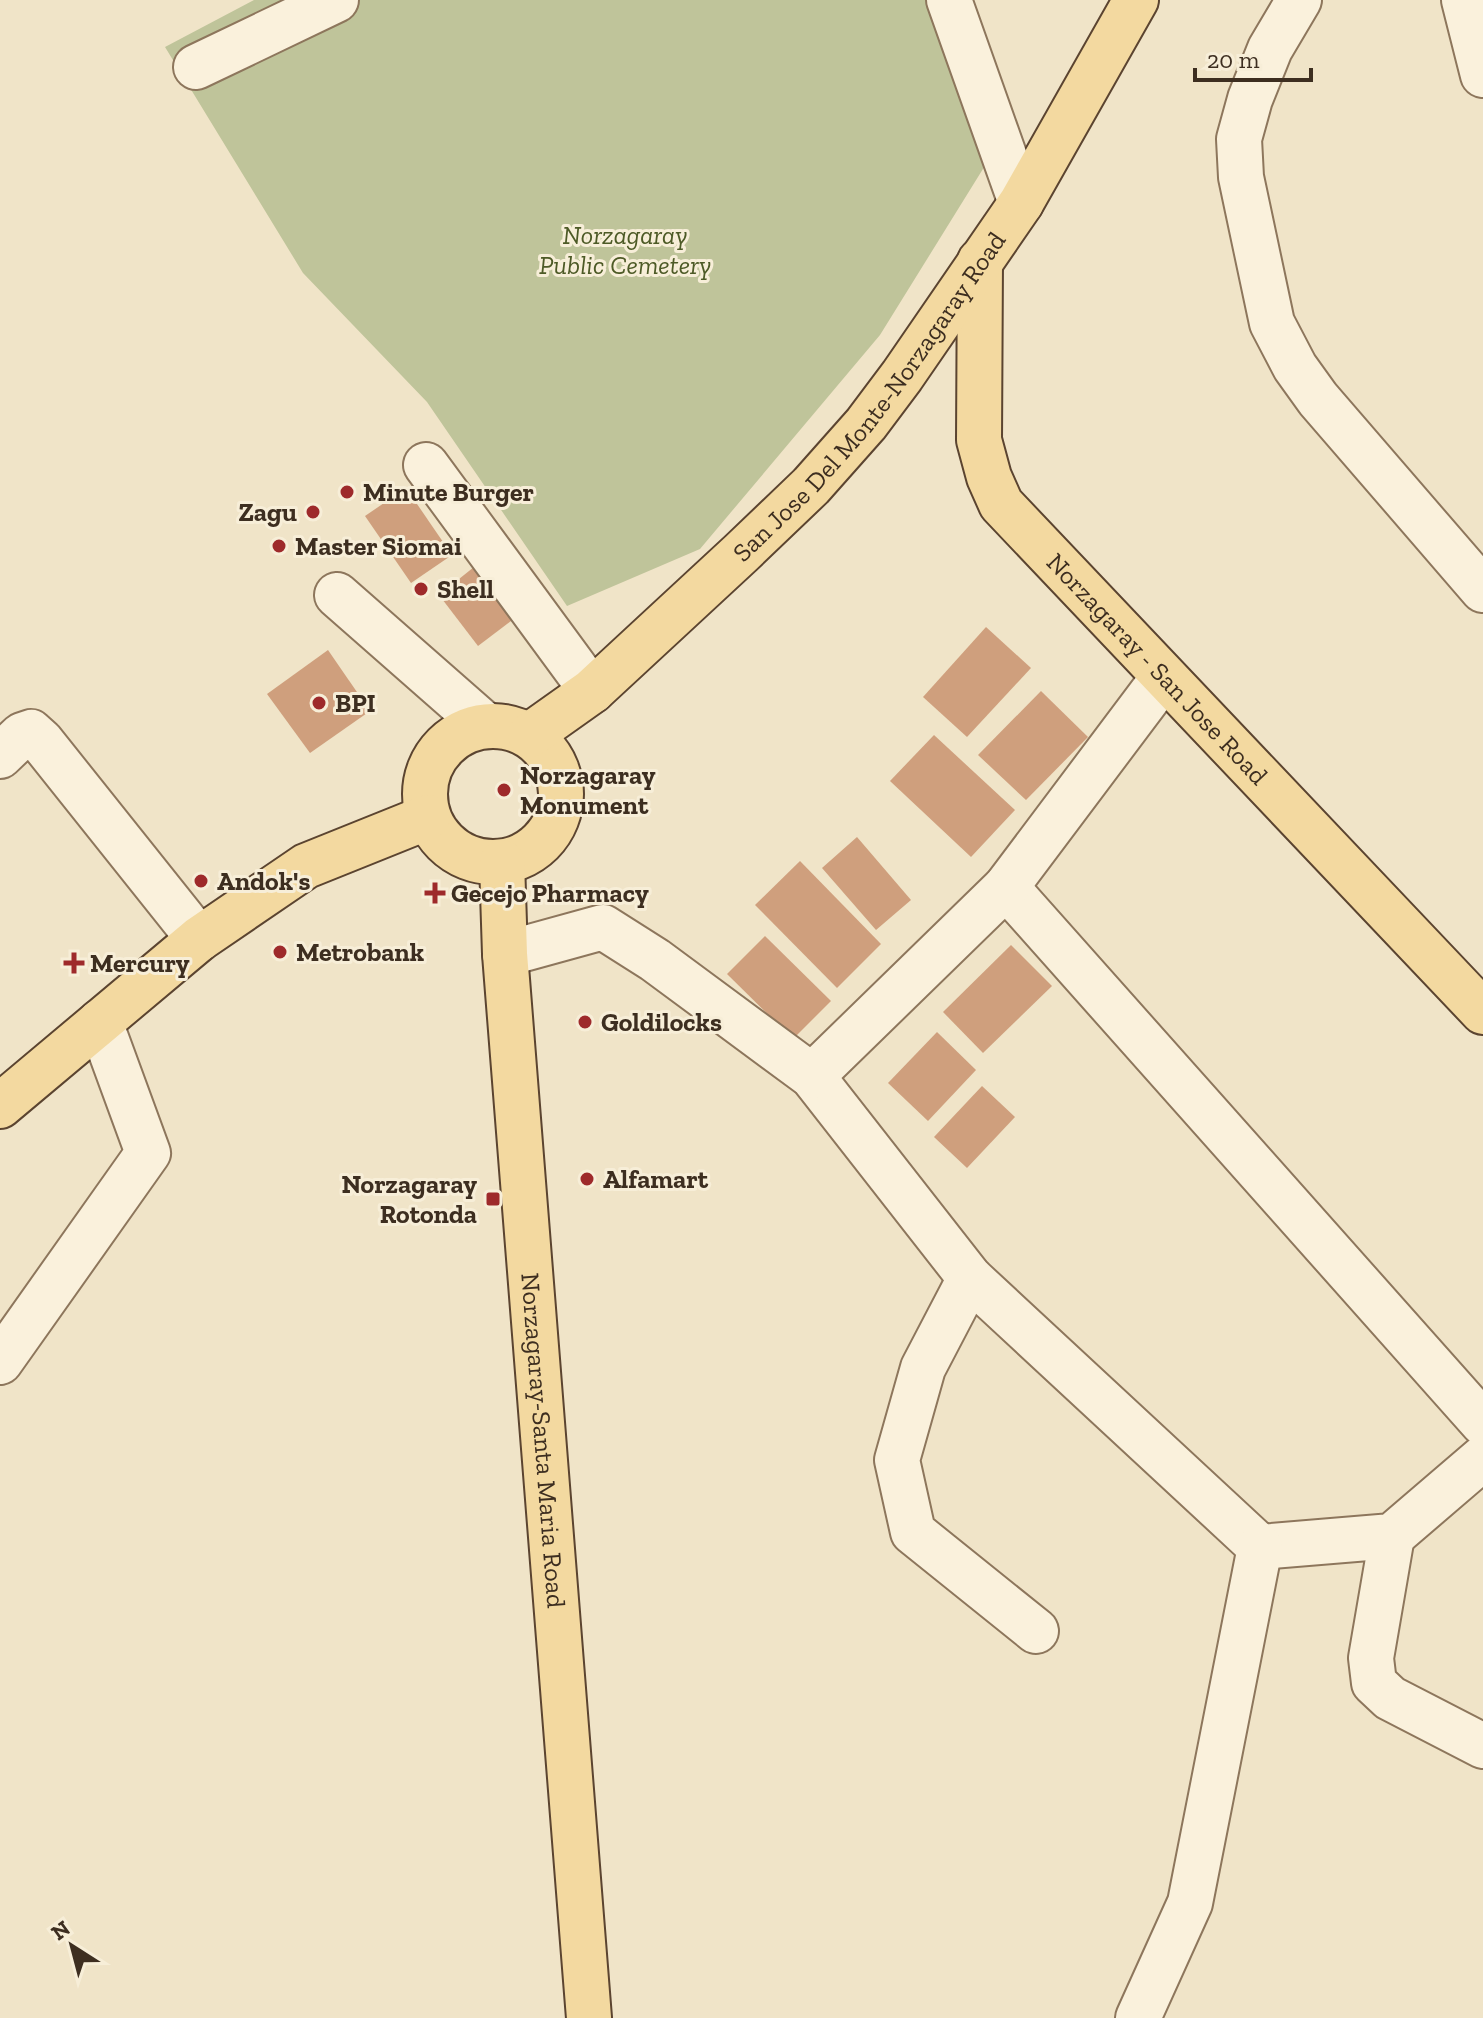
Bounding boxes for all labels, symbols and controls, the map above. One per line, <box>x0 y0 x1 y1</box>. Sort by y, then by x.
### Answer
scale bar <box>1195 32 1311 82</box>
text: 20 m <box>1207 45 1260 74</box>
park label: Norzagaray Public Cemetery <box>539 219 711 281</box>
street label: San Jose Del Monte-Norzagaray Road <box>726 226 1012 568</box>
place label: Minute Burger <box>363 476 534 508</box>
marker: Minute Burger <box>338 483 356 501</box>
place label: Zagu <box>239 496 297 528</box>
marker: Zagu <box>304 503 322 521</box>
place label: Master Siomai <box>295 530 462 562</box>
marker: Master Siomai <box>270 537 288 555</box>
street label: Norzagaray - San Jose Road <box>1040 546 1275 791</box>
place label: Shell <box>437 573 494 605</box>
marker: Shell <box>412 580 430 598</box>
place label: BPI <box>335 687 376 719</box>
marker: BPI <box>310 694 328 712</box>
place label: Norzagaray Monument <box>520 759 656 821</box>
marker: Norzagaray Monument <box>495 781 513 799</box>
place label: Andok's <box>217 865 310 897</box>
marker: Andok's <box>192 872 210 890</box>
place label: Gecejo Pharmacy <box>451 877 649 909</box>
marker: Gecejo Pharmacy <box>426 884 444 902</box>
place label: Metrobank <box>296 936 425 968</box>
marker: Metrobank <box>271 943 289 961</box>
place label: Mercury <box>90 947 190 979</box>
marker: Mercury <box>65 954 83 972</box>
place label: Goldilocks <box>601 1006 722 1038</box>
marker: Goldilocks <box>576 1013 594 1031</box>
place label: Alfamart <box>603 1163 709 1195</box>
place label: Norzagaray Rotonda <box>341 1168 477 1230</box>
marker: Alfamart <box>578 1170 596 1188</box>
marker: Norzagaray Rotonda <box>484 1190 502 1208</box>
street label: Norzagaray-Santa Maria Road <box>514 1272 573 1609</box>
north arrow <box>32 1906 112 1986</box>
text: N <box>46 1914 75 1946</box>

